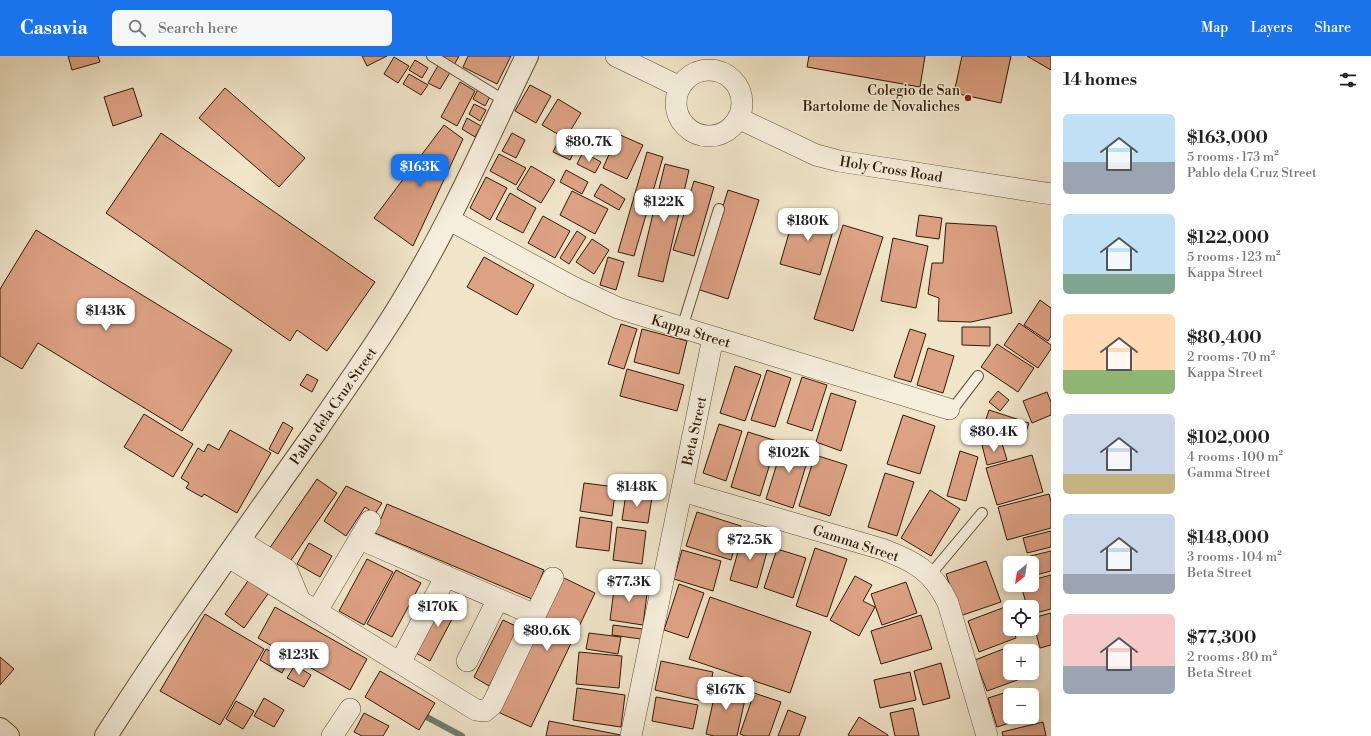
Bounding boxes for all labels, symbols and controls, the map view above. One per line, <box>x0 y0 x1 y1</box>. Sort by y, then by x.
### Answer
search box <box>112 10 392 46</box>
text: Casavia <box>20 16 88 40</box>
icon: search <box>126 17 148 39</box>
text: Search here <box>158 19 238 38</box>
text: Map <box>1201 19 1228 37</box>
text: Layers <box>1250 19 1293 37</box>
text: Share <box>1315 19 1351 37</box>
text: 14 homes <box>1063 69 1137 91</box>
icon: filters <box>1337 69 1359 91</box>
place label: Colegio de San Bartolome de Novaliches <box>802 82 961 116</box>
marker: Colegio de San Bartolome de Novaliches <box>963 93 973 103</box>
text: $163,000 <box>1187 127 1268 149</box>
pin: $80.7K <box>556 129 622 163</box>
icon: home <box>1095 130 1143 178</box>
text: $80.7K <box>565 134 613 150</box>
text: 5 rooms · 173 m² <box>1187 149 1279 165</box>
street label: Holy Cross Road <box>838 153 944 187</box>
pin: $163K <box>392 154 448 188</box>
text: $163K <box>400 159 440 175</box>
text: Pablo dela Cruz Street <box>1187 165 1317 181</box>
pin: $122K <box>636 189 692 223</box>
text: $122K <box>643 194 685 210</box>
pin: $180K <box>780 208 836 242</box>
text: $180K <box>787 213 829 229</box>
text: $122,000 <box>1187 227 1269 249</box>
icon: home <box>1095 230 1143 278</box>
text: 5 rooms · 123 m² <box>1187 249 1281 265</box>
text: Kappa Street <box>1187 265 1263 281</box>
pin: $143K <box>78 298 134 332</box>
text: $143K <box>86 303 126 319</box>
street label: Kappa Street <box>649 311 733 353</box>
text: $80,400 <box>1187 327 1262 349</box>
icon: home <box>1095 330 1143 378</box>
street label: Pablo dela Cruz Street <box>286 344 381 469</box>
text: 2 rooms · 70 m² <box>1187 349 1275 365</box>
text: Kappa Street <box>1187 365 1263 381</box>
street label: Beta Street <box>679 395 711 468</box>
pin: $80.4K <box>961 419 1027 453</box>
text: $80.4K <box>970 424 1018 440</box>
text: $102,000 <box>1187 427 1270 449</box>
icon: home <box>1095 430 1143 478</box>
pin: $102K <box>761 440 817 474</box>
text: $102K <box>768 445 810 461</box>
text: 4 rooms · 100 m² <box>1187 449 1283 465</box>
text: Gamma Street <box>1187 465 1271 481</box>
pin: $148K <box>609 474 665 508</box>
text: $148K <box>617 479 657 495</box>
street label: Gamma Street <box>810 521 901 566</box>
pin: $72.5K <box>717 527 783 561</box>
text: $148,000 <box>1187 527 1269 549</box>
icon: home <box>1095 530 1143 578</box>
text: $72.5K <box>727 532 773 548</box>
text: 3 rooms · 104 m² <box>1187 549 1282 565</box>
north arrow <box>1003 556 1039 592</box>
map controls <box>1003 556 1039 724</box>
text: Beta Street <box>1187 565 1252 581</box>
pin: $77.3K <box>596 569 662 603</box>
text: $77.3K <box>607 574 651 590</box>
pin: $170K <box>410 594 466 628</box>
text: $170K <box>418 599 458 615</box>
button: locate <box>1003 600 1039 636</box>
pin: $80.6K <box>514 618 580 652</box>
text: $80.6K <box>523 623 571 639</box>
text: $77,300 <box>1187 627 1256 649</box>
icon: home <box>1095 630 1143 678</box>
pin: $123K <box>271 642 327 676</box>
button: + <box>1003 644 1039 680</box>
text: $123K <box>279 647 319 663</box>
text: 2 rooms · 80 m² <box>1187 649 1277 665</box>
text: Beta Street <box>1187 665 1252 681</box>
pin: $167K <box>698 677 754 711</box>
text: $167K <box>706 682 746 698</box>
button: − <box>1003 688 1039 724</box>

